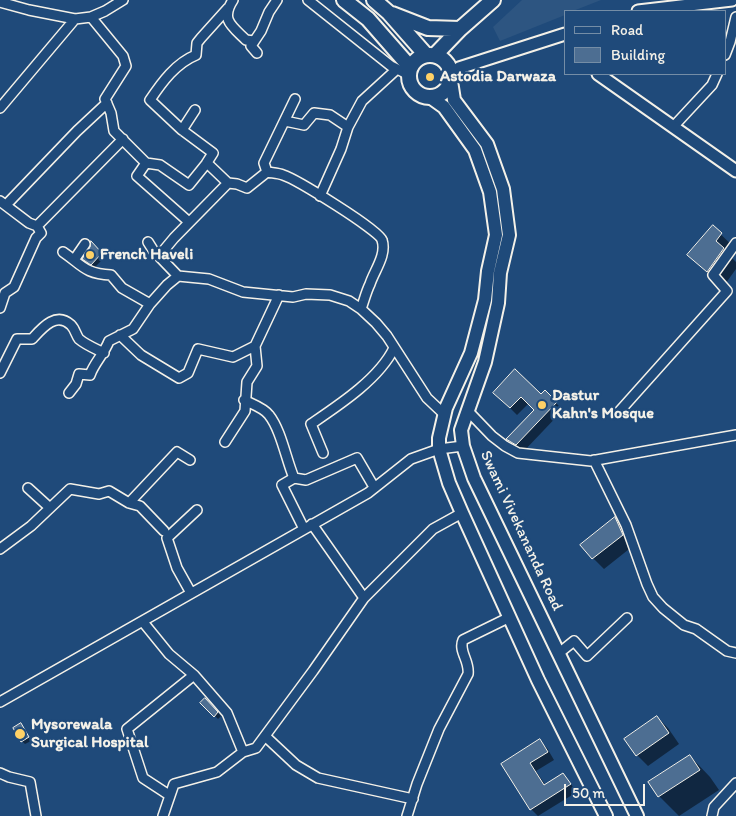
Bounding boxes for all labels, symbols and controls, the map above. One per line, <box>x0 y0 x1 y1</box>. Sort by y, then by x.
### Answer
legend <box>564 10 726 75</box>
text: Road <box>611 21 643 39</box>
text: Building <box>611 46 665 64</box>
place label: Astodia Darwaza <box>440 67 556 87</box>
marker: Astodia Darwaza <box>424 71 436 83</box>
place label: French Haveli <box>100 245 193 265</box>
marker: French Haveli <box>84 249 96 261</box>
place label: Dastur Kahn's Mosque <box>552 386 654 424</box>
marker: Dastur Kahn's Mosque <box>536 399 548 411</box>
street label: Swami Vivekananda Road <box>475 448 567 614</box>
place label: Mysorewala Surgical Hospital <box>31 715 149 753</box>
marker: Mysorewala Surgical Hospital <box>13 727 27 741</box>
scale bar <box>566 774 647 806</box>
text: 50 m <box>572 784 605 802</box>

